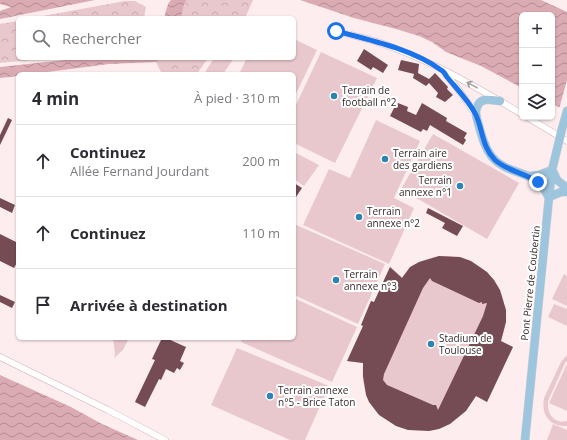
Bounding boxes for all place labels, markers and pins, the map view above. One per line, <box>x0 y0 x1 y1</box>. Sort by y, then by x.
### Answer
place label: Terrain de football n°2 <box>342 83 397 109</box>
marker: Terrain de football n°2 <box>329 91 339 101</box>
place label: Terrain aire des gardiens <box>393 146 453 172</box>
marker: Terrain aire des gardiens <box>380 154 390 164</box>
place label: Terrain annexe n°1 <box>399 173 452 199</box>
marker: Terrain annexe n°1 <box>455 181 465 191</box>
place label: Terrain annexe n°2 <box>367 204 420 230</box>
marker: Terrain annexe n°2 <box>354 212 364 222</box>
place label: Terrain annexe n°3 <box>344 267 397 293</box>
marker: Terrain annexe n°3 <box>331 275 341 285</box>
place label: Stadium de Toulouse <box>439 331 492 357</box>
marker: Stadium de Toulouse <box>426 339 436 349</box>
place label: Terrain annexe n°5 - Brice Taton <box>278 383 355 409</box>
marker: Terrain annexe n°5 - Brice Taton <box>265 391 275 401</box>

